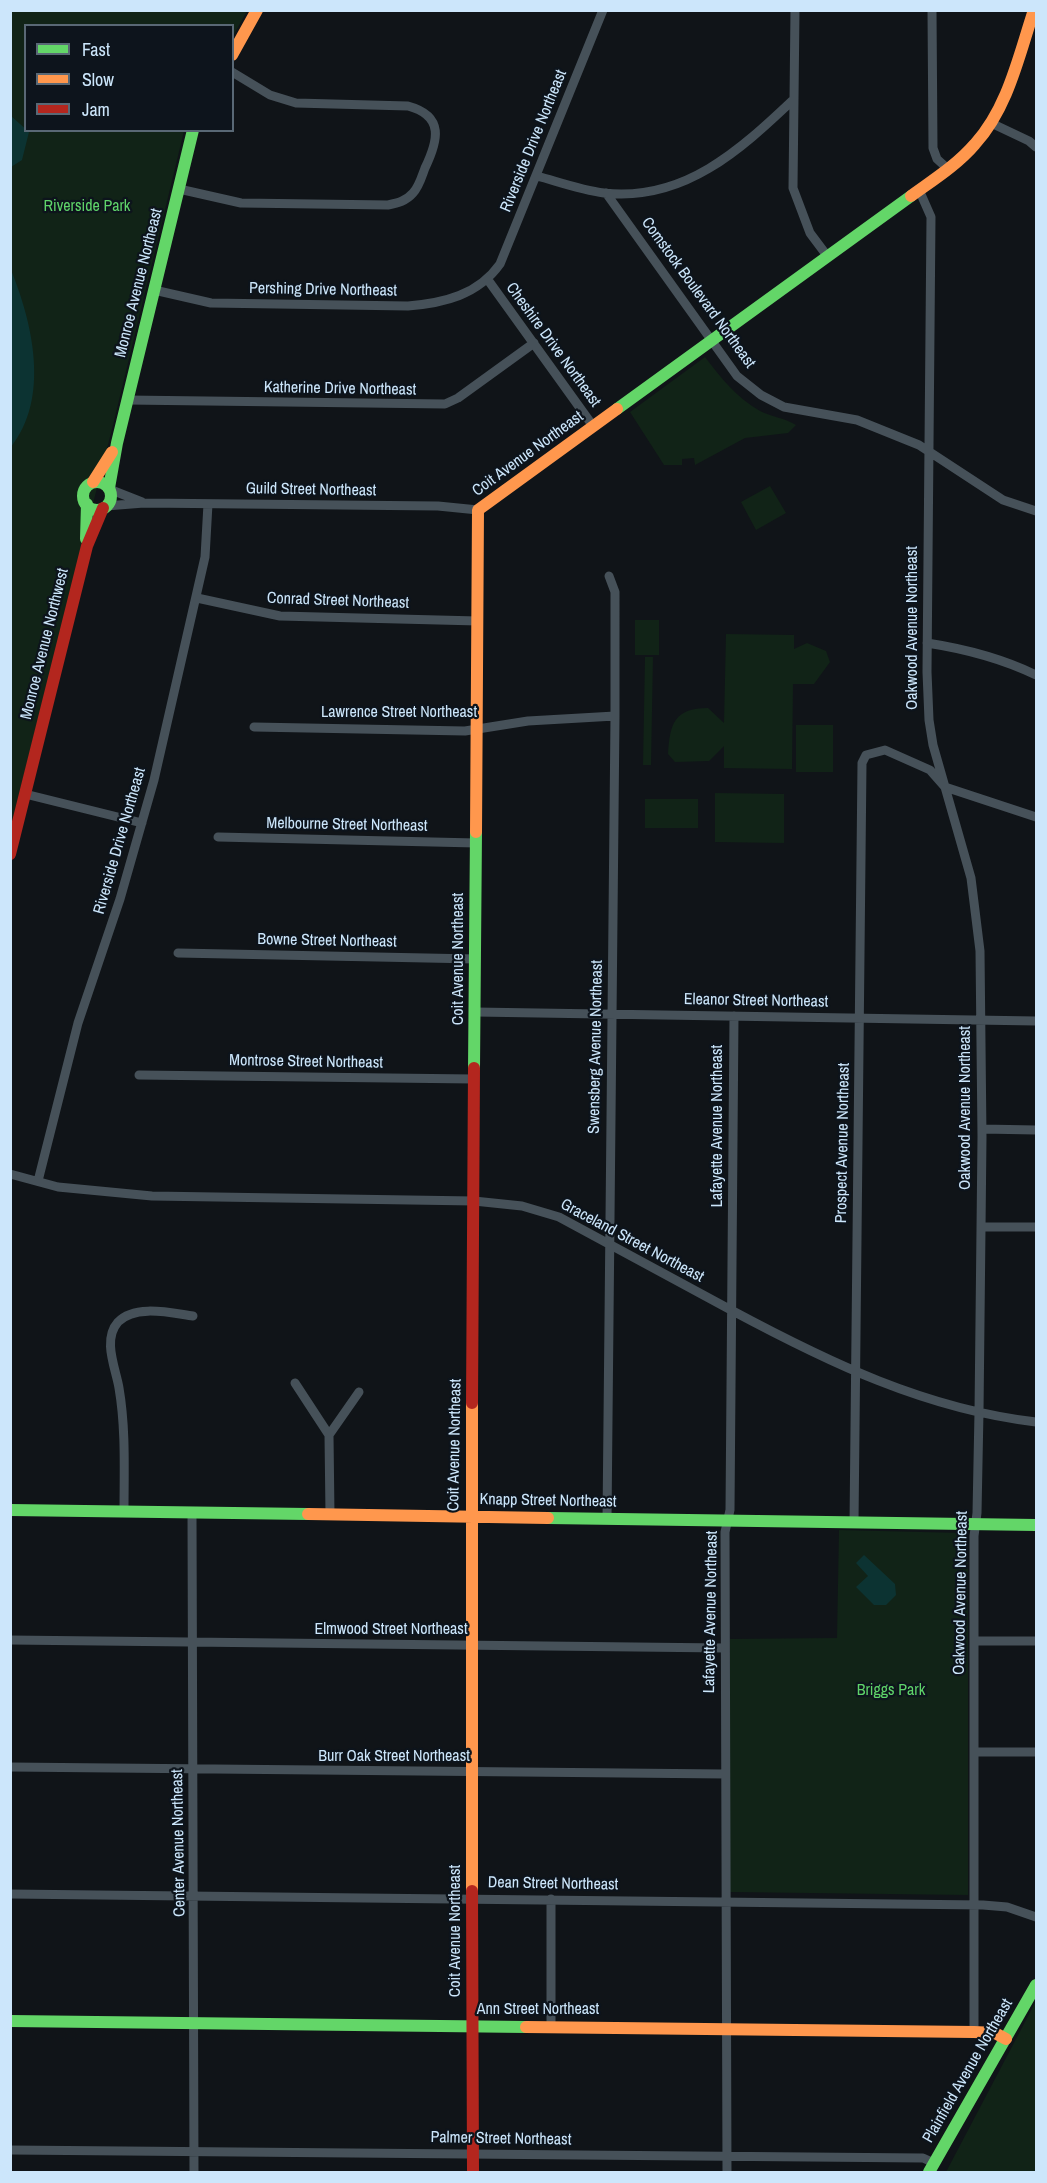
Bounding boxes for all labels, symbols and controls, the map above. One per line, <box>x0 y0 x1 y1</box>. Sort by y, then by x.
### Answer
legend <box>24 24 234 132</box>
text: Fast <box>82 37 110 62</box>
text: Slow <box>82 67 114 92</box>
street label: Riverside Drive Northeast <box>497 67 571 215</box>
text: Jam <box>82 97 110 122</box>
park label: Riverside Park <box>44 197 130 217</box>
street label: Monroe Avenue Northeast <box>111 206 167 360</box>
street label: Comstock Boulevard Northeast <box>637 214 759 372</box>
street label: Pershing Drive Northeast <box>249 279 397 301</box>
street label: Cheshire Drive Northeast <box>502 279 604 411</box>
street label: Katherine Drive Northeast <box>264 378 416 400</box>
street label: Coit Avenue Northeast <box>469 407 587 501</box>
street label: Guild Street Northeast <box>246 479 376 501</box>
street label: Oakwood Avenue Northeast <box>903 546 923 710</box>
street label: Monroe Avenue Northwest <box>17 566 73 722</box>
street label: Conrad Street Northeast <box>267 589 409 613</box>
street label: Lawrence Street Northeast <box>321 703 477 723</box>
street label: Riverside Drive Northeast <box>90 765 150 917</box>
street label: Melbourne Street Northeast <box>266 814 428 836</box>
street label: Coit Avenue Northeast <box>449 893 469 1025</box>
street label: Bowne Street Northeast <box>257 930 397 952</box>
street label: Swensberg Avenue Northeast <box>585 960 607 1134</box>
street label: Eleanor Street Northeast <box>684 990 828 1012</box>
street label: Oakwood Avenue Northeast <box>956 1026 976 1190</box>
street label: Lafayette Avenue Northeast <box>708 1045 728 1207</box>
street label: Montrose Street Northeast <box>229 1051 383 1073</box>
street label: Prospect Avenue Northeast <box>832 1063 854 1223</box>
street label: Graceland Street Northeast <box>557 1195 707 1287</box>
street label: Coit Avenue Northeast <box>444 1379 466 1511</box>
street label: Knapp Street Northeast <box>479 1490 617 1512</box>
street label: Oakwood Avenue Northeast <box>950 1511 972 1675</box>
street label: Lafayette Avenue Northeast <box>700 1531 722 1693</box>
street label: Elmwood Street Northeast <box>314 1620 468 1640</box>
park label: Briggs Park <box>857 1681 925 1701</box>
street label: Burr Oak Street Northeast <box>318 1747 470 1767</box>
street label: Center Avenue Northeast <box>168 1769 190 1917</box>
street label: Coit Avenue Northeast <box>446 1865 466 1997</box>
street label: Dean Street Northeast <box>488 1873 618 1895</box>
street label: Plainfield Avenue Northeast <box>919 1996 1017 2146</box>
street label: Ann Street Northeast <box>477 2000 599 2020</box>
street label: Palmer Street Northeast <box>430 2128 572 2150</box>

